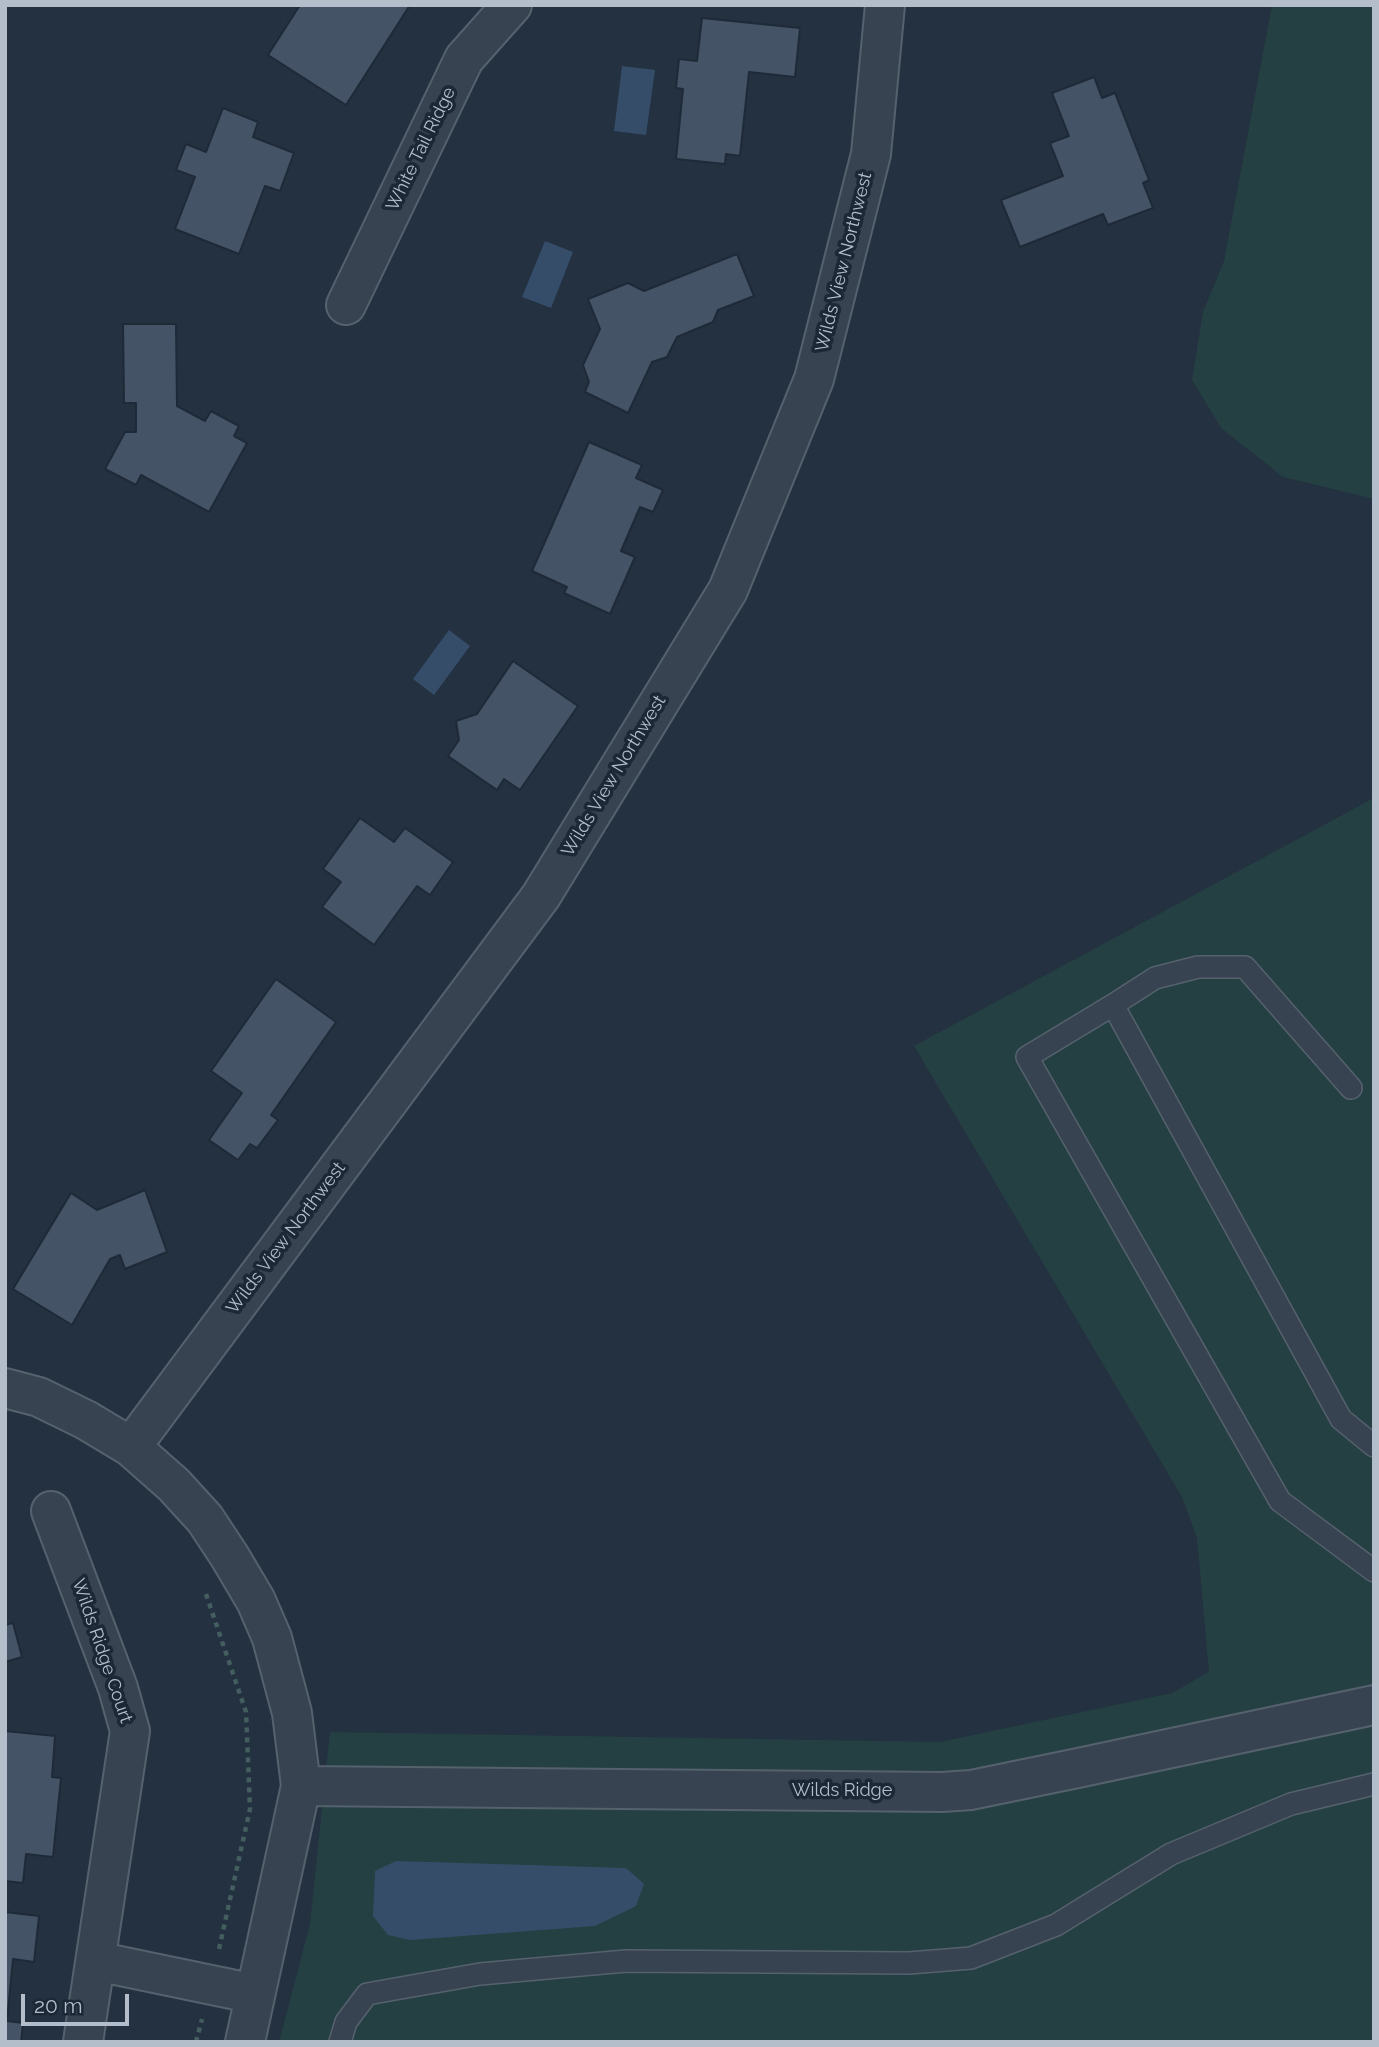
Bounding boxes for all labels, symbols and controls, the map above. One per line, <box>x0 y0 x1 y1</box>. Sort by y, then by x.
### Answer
street label: White Tail Ridge <box>382 84 460 214</box>
street label: Wilds View Northwest <box>811 170 877 354</box>
street label: Wilds View Northwest <box>557 691 671 861</box>
street label: Wilds View Northwest <box>222 1158 350 1318</box>
street label: Wilds Ridge Court <box>67 1576 137 1726</box>
street label: Wilds Ridge <box>792 1780 892 1802</box>
scale bar <box>24 1980 133 2024</box>
text: 20 m <box>34 1993 82 2018</box>

